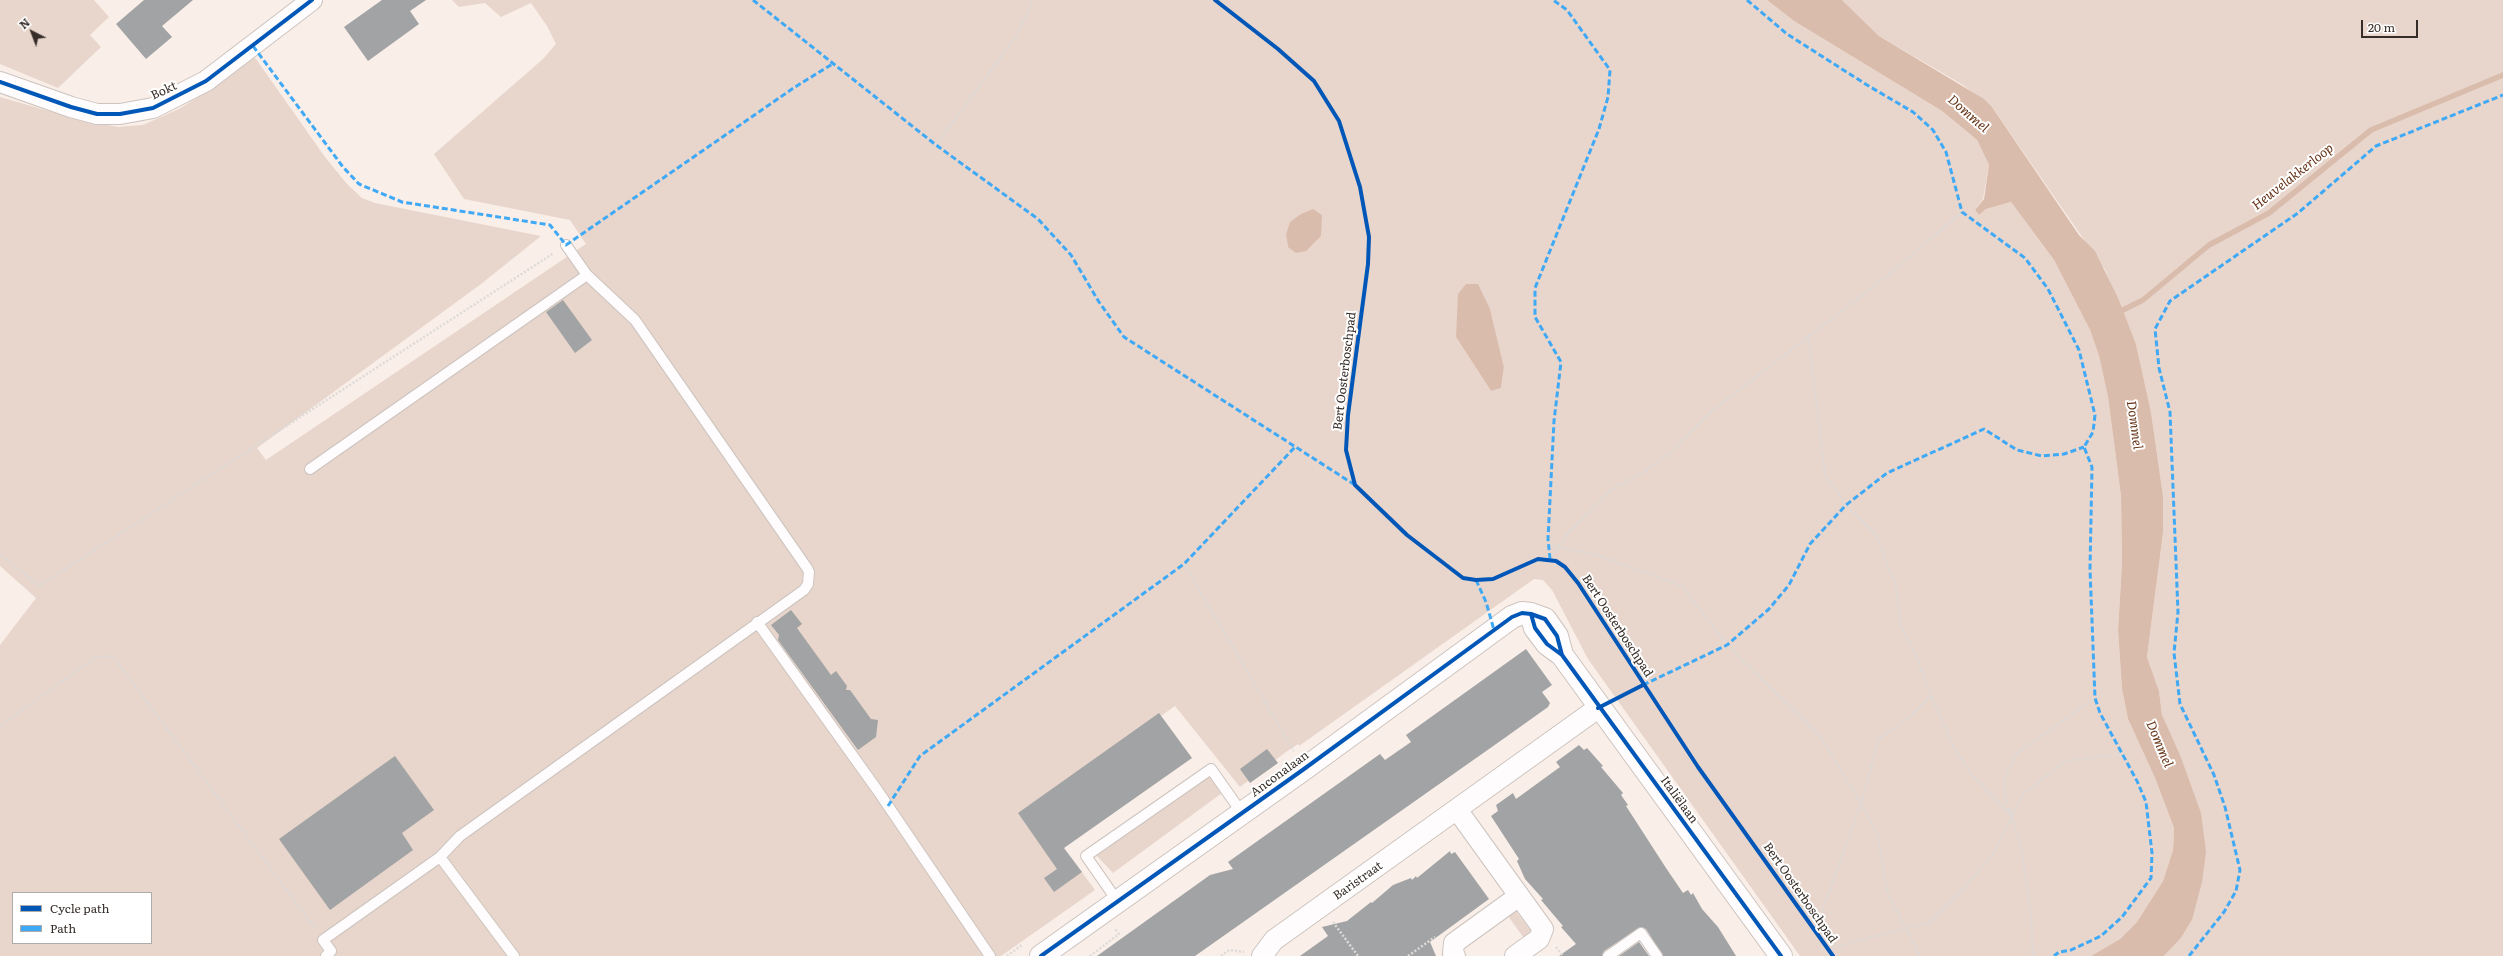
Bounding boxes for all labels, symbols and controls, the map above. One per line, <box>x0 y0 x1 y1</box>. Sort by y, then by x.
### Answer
north arrow <box>12 12 52 52</box>
scale bar <box>2363 12 2420 38</box>
text: N <box>15 14 33 32</box>
text: 20 m <box>2368 18 2395 36</box>
street label: Bokt <box>149 79 179 103</box>
water label: Dommel <box>1944 92 1992 136</box>
water label: Heuvelakkerloop <box>2249 140 2337 214</box>
street label: Bert Oosterboschpad <box>1331 311 1359 431</box>
water label: Dommel <box>2123 400 2145 450</box>
street label: Bert Oosterboschpad <box>1579 572 1655 680</box>
water label: Dommel <box>2142 718 2176 770</box>
street label: Anconalaan <box>1248 748 1312 800</box>
street label: Italiëlaan <box>1657 774 1701 826</box>
street label: Bert Oosterboschpad <box>1760 840 1840 946</box>
street label: Baristraat <box>1331 859 1385 903</box>
legend <box>12 892 152 944</box>
text: Cycle path <box>50 899 110 917</box>
text: Path <box>50 919 76 937</box>

